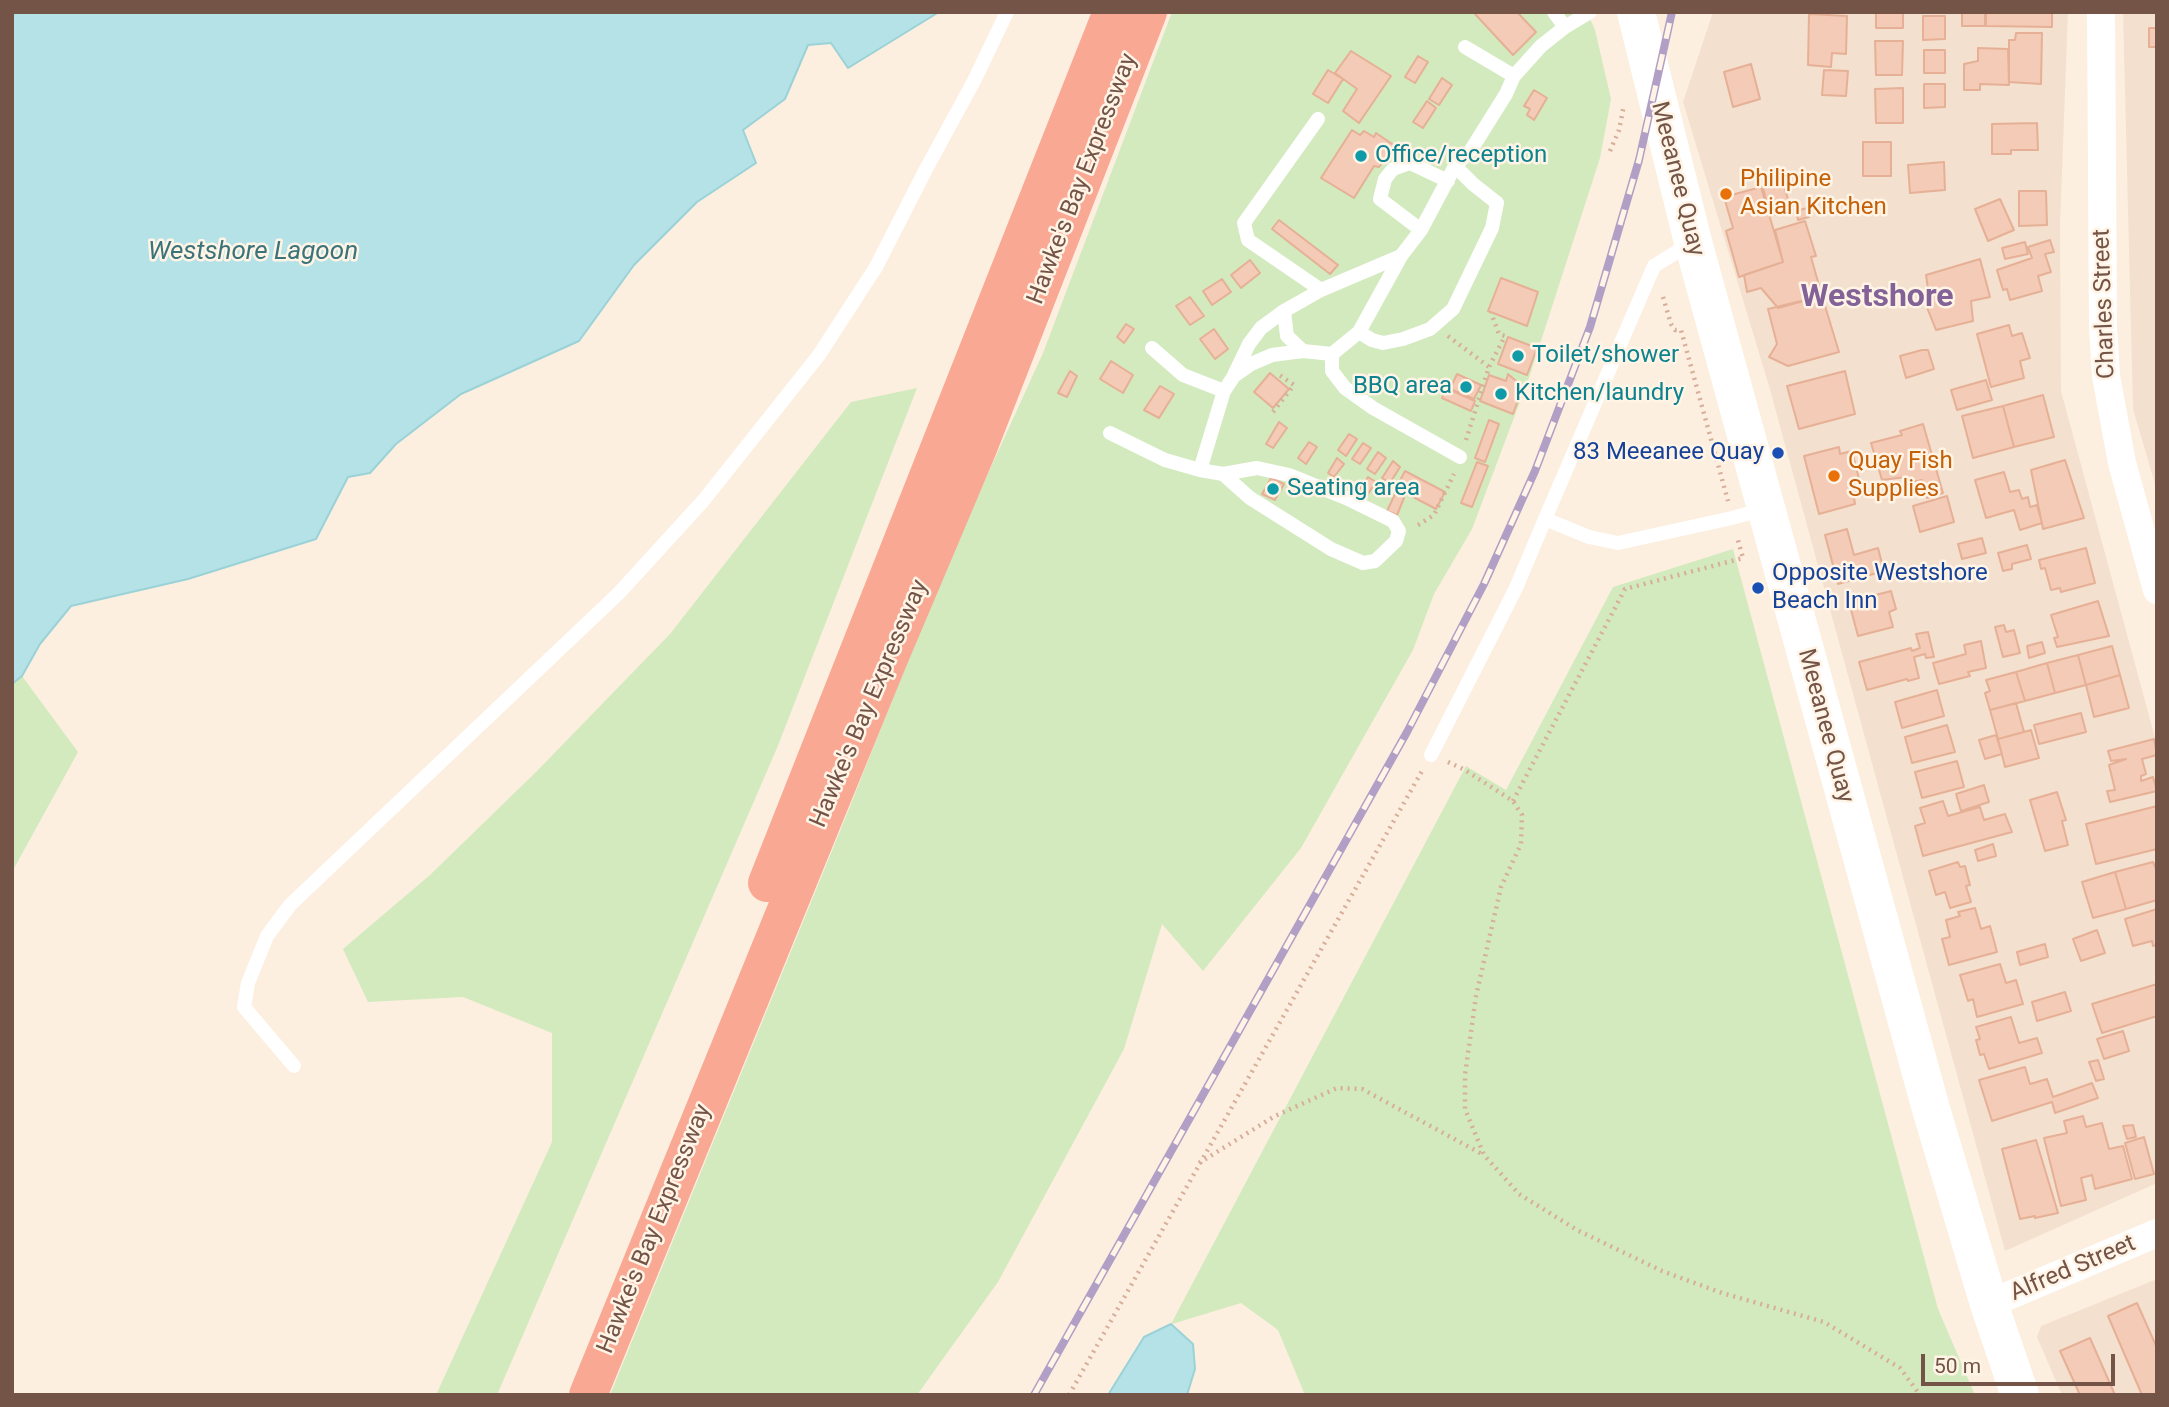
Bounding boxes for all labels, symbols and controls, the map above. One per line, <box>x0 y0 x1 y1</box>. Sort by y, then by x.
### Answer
street label: Hawke's Bay Expressway <box>1022 50 1144 308</box>
street label: Meeanee Quay <box>1644 99 1710 259</box>
place label: Office/reception <box>1375 142 1547 170</box>
marker: Office/reception <box>1353 148 1369 164</box>
place label: Philipine Asian Kitchen <box>1740 166 1887 222</box>
marker: Philipine Asian Kitchen <box>1718 186 1734 202</box>
street label: Charles Street <box>2088 228 2122 380</box>
water label: Westshore Lagoon <box>148 236 358 268</box>
district label: Westshore <box>1800 279 1954 317</box>
place label: Toilet/shower <box>1532 342 1679 370</box>
marker: Toilet/shower <box>1510 348 1526 364</box>
place label: BBQ area <box>1353 373 1452 401</box>
marker: BBQ area <box>1458 379 1474 395</box>
place label: Kitchen/laundry <box>1515 380 1684 408</box>
marker: Kitchen/laundry <box>1493 386 1509 402</box>
place label: 83 Meeanee Quay <box>1573 439 1764 467</box>
marker: 83 Meeanee Quay <box>1770 445 1786 461</box>
place label: Quay Fish Supplies <box>1848 448 1953 504</box>
marker: Quay Fish Supplies <box>1826 468 1842 484</box>
place label: Seating area <box>1287 475 1420 503</box>
marker: Seating area <box>1265 481 1281 497</box>
place label: Opposite Westshore Beach Inn <box>1772 560 1988 616</box>
street label: Hawke's Bay Expressway <box>805 576 935 832</box>
marker: Opposite Westshore Beach Inn <box>1750 580 1766 596</box>
street label: Meeanee Quay <box>1791 646 1859 806</box>
street label: Hawke's Bay Expressway <box>592 1100 718 1358</box>
street label: Alfred Street <box>2006 1230 2140 1308</box>
scale bar <box>1924 1340 2118 1384</box>
text: 50 m <box>1934 1354 1981 1378</box>

